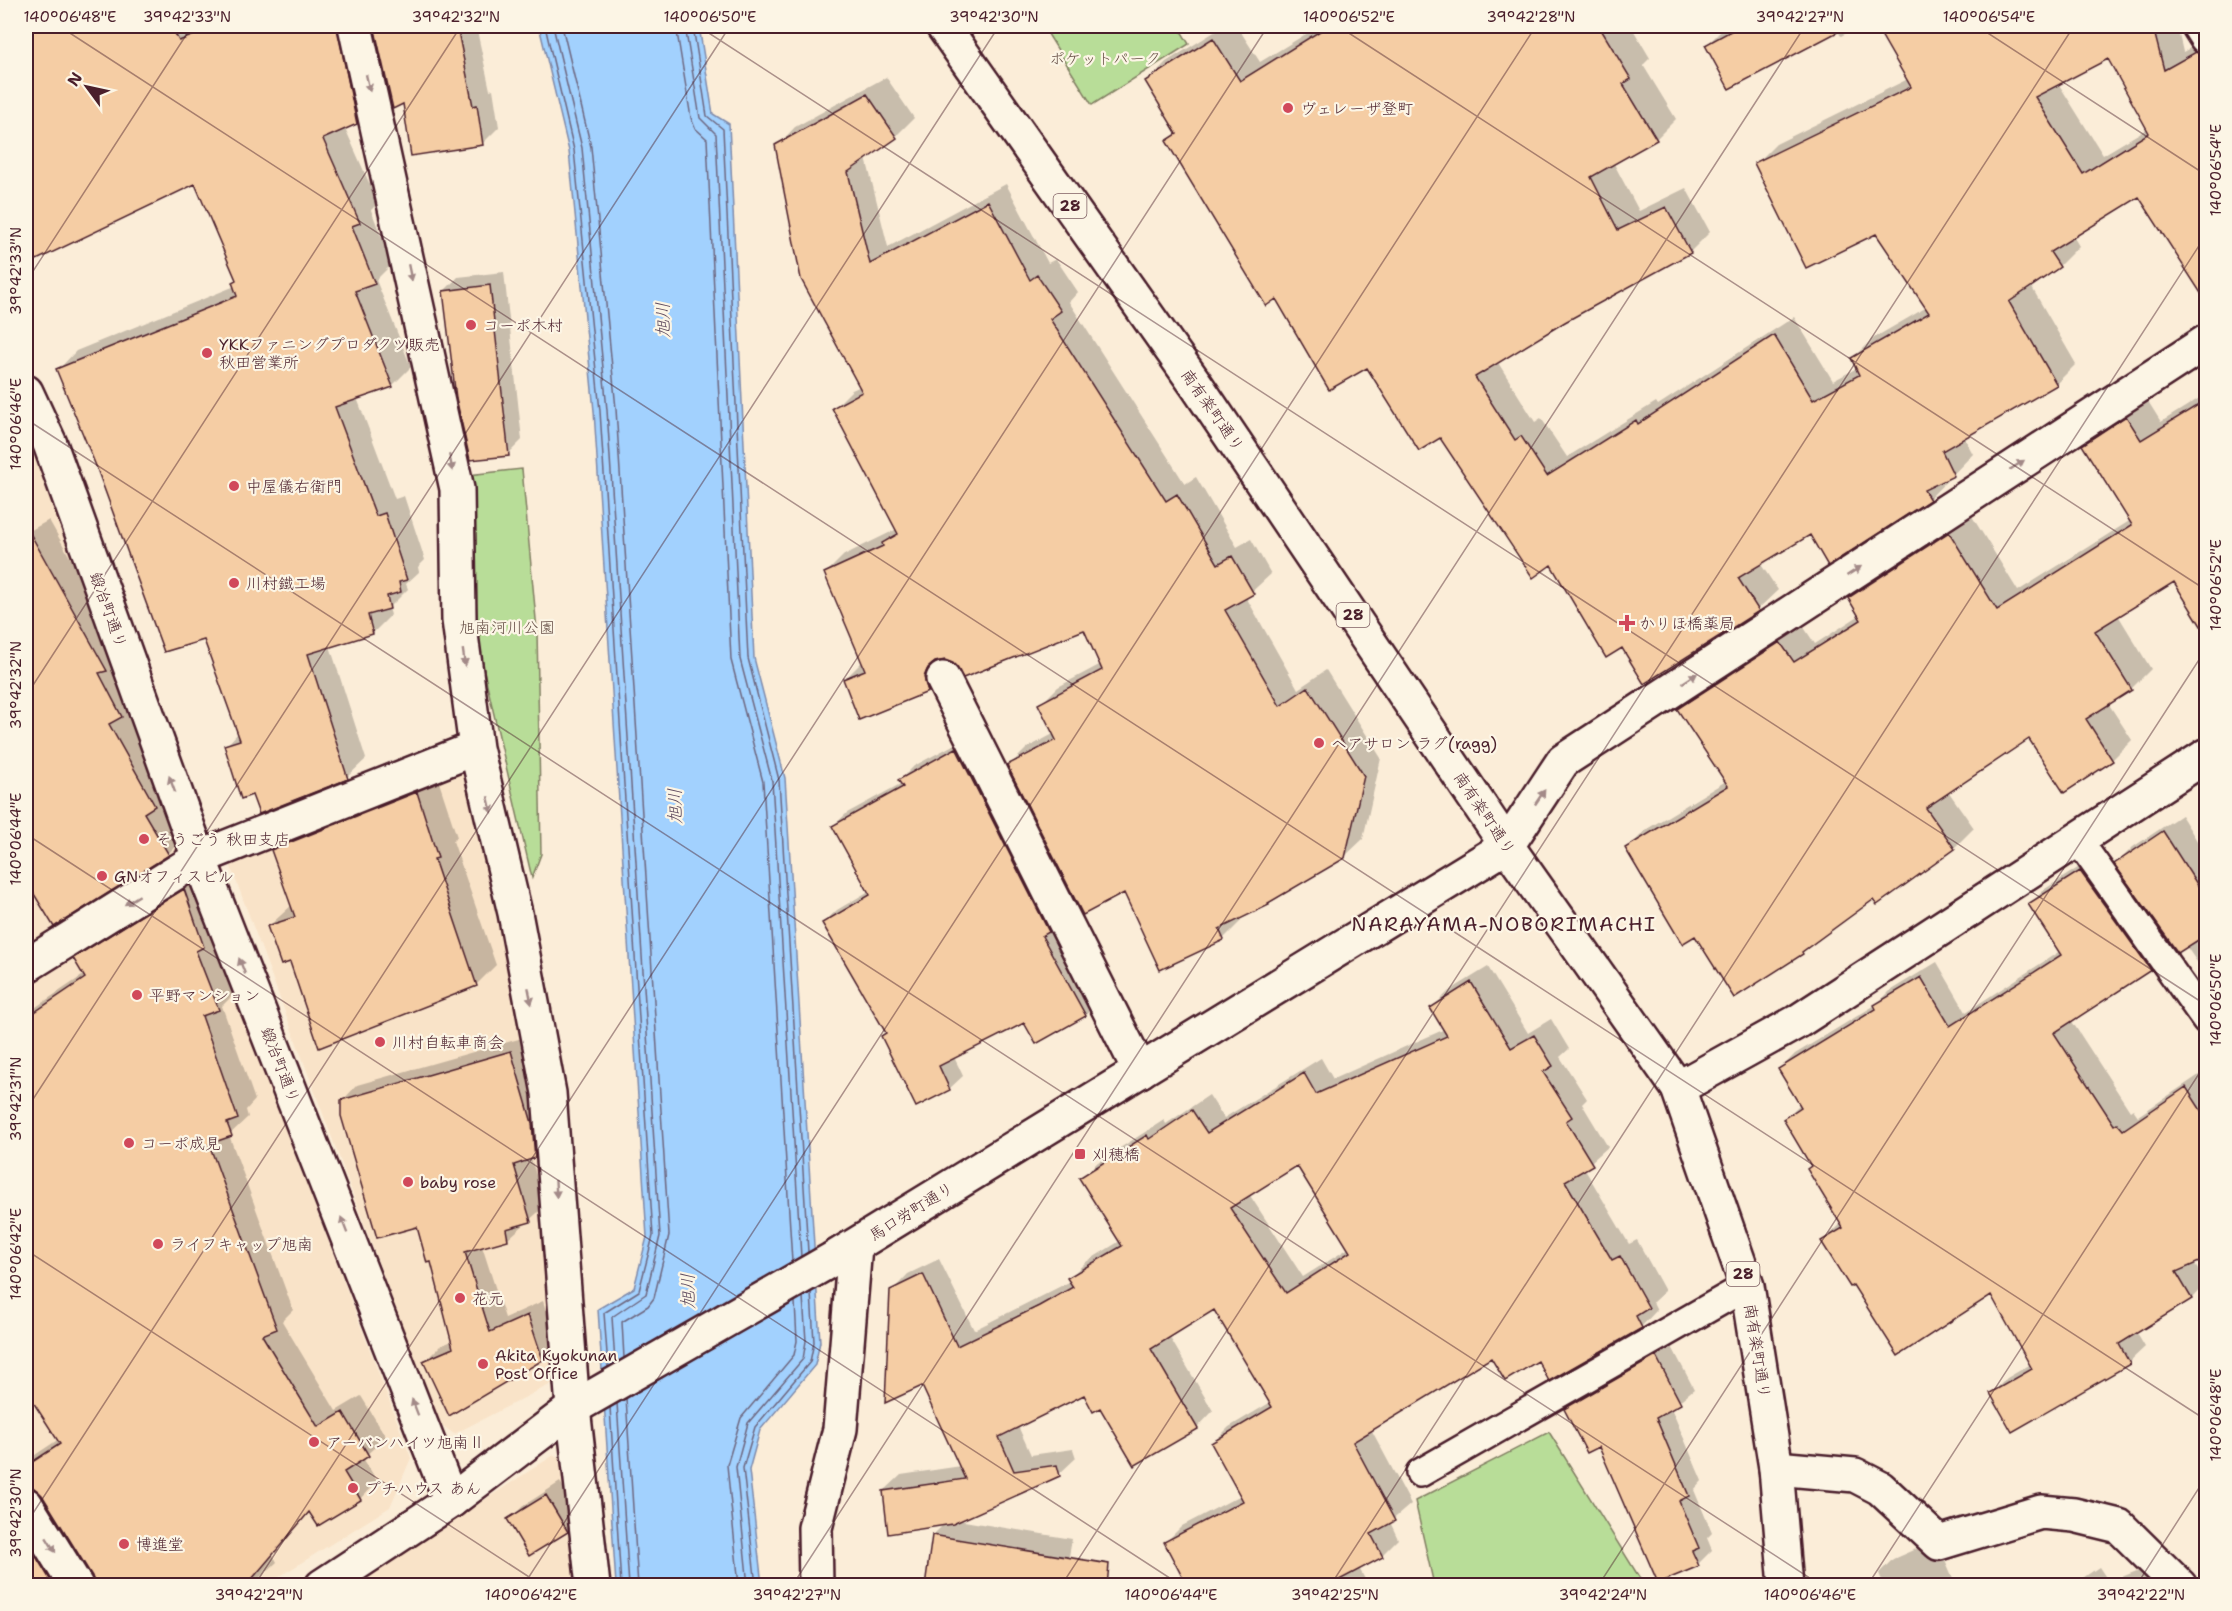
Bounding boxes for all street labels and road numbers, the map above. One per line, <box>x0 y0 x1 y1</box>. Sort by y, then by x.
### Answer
road number: 28 <box>1054 194 1086 218</box>
street label: 南有楽町通り <box>1176 365 1249 456</box>
street label: 鍛冶町通り <box>85 569 132 651</box>
road number: 28 <box>1336 603 1370 627</box>
street label: 南有楽町通り <box>1449 768 1520 859</box>
street label: 鍛冶町通り <box>256 1024 305 1106</box>
street label: 馬口労町通り <box>865 1177 958 1246</box>
road number: 28 <box>1726 1262 1760 1286</box>
street label: 南有楽町通り <box>1740 1302 1775 1400</box>

